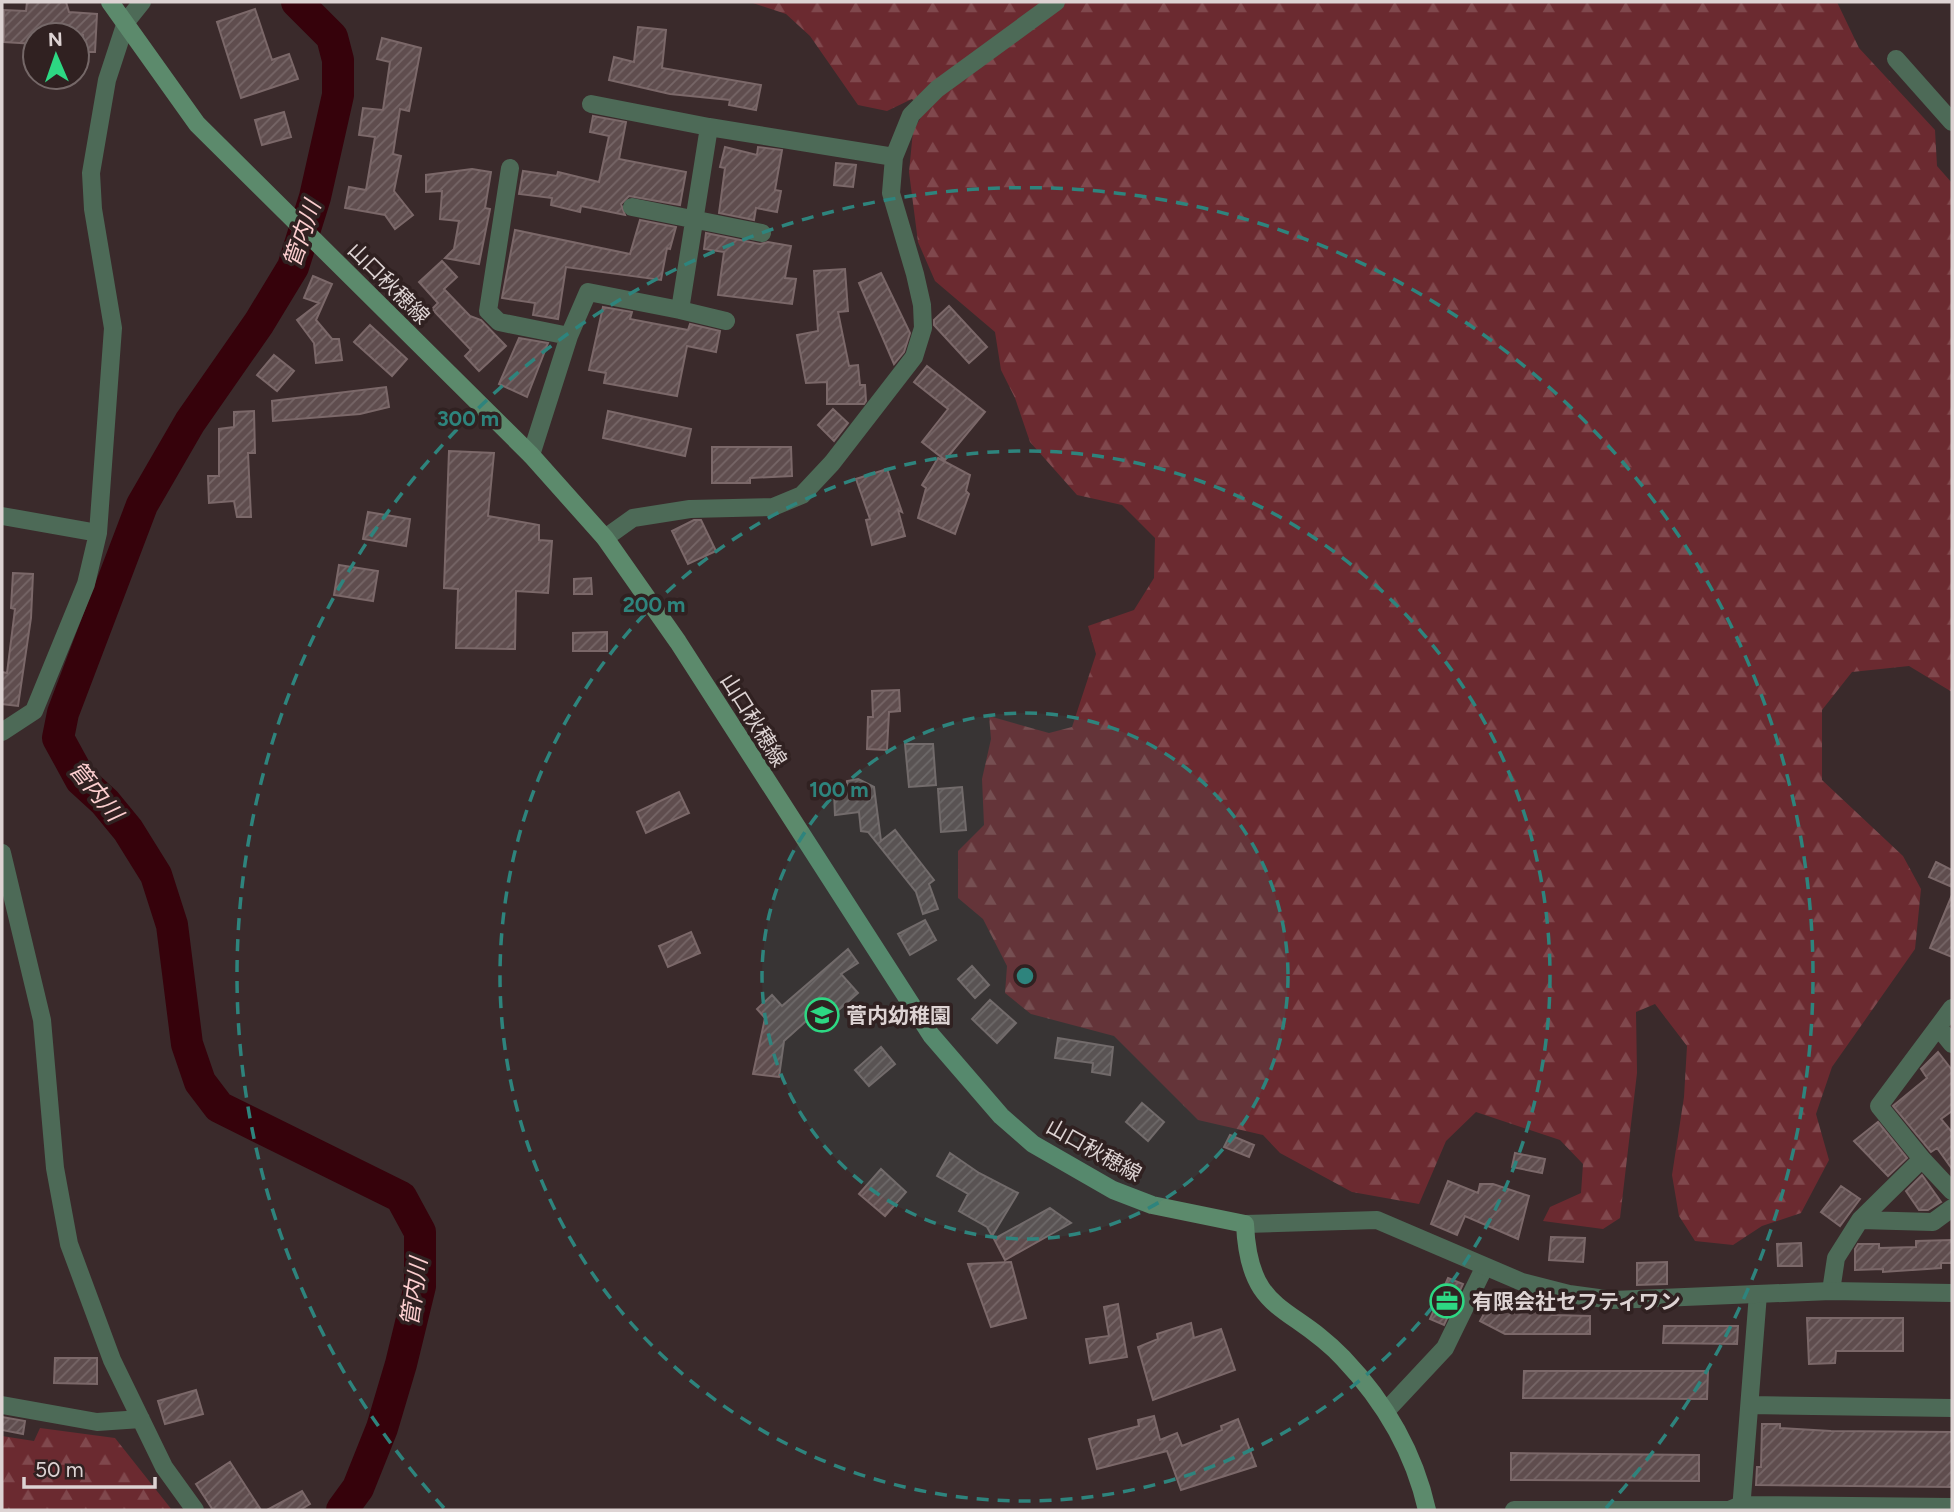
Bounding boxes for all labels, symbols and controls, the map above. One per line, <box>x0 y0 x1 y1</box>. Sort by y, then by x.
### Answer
north arrow <box>21 21 91 91</box>
text: N <box>48 28 63 51</box>
water label: 管内川 <box>278 194 327 271</box>
street label: 山口秋穂線 <box>343 237 435 329</box>
text: 300 m <box>437 406 499 431</box>
text: 200 m <box>623 592 685 617</box>
street label: 山口秋穂線 <box>716 669 792 771</box>
water label: 管内川 <box>63 755 130 829</box>
text: 100 m <box>809 777 869 802</box>
centre of rings <box>1013 964 1037 988</box>
school or university icon: 菅内幼稚園 <box>803 996 841 1034</box>
place label: 菅内幼稚園 <box>846 1003 951 1028</box>
street label: 山口秋穂線 <box>1042 1114 1146 1186</box>
water label: 管内川 <box>395 1253 433 1328</box>
office icon: 有限会社セフティワン <box>1428 1282 1466 1320</box>
place label: 有限会社セフティワン <box>1472 1289 1681 1314</box>
scale bar <box>24 1446 156 1490</box>
text: 50 m <box>35 1457 84 1482</box>

